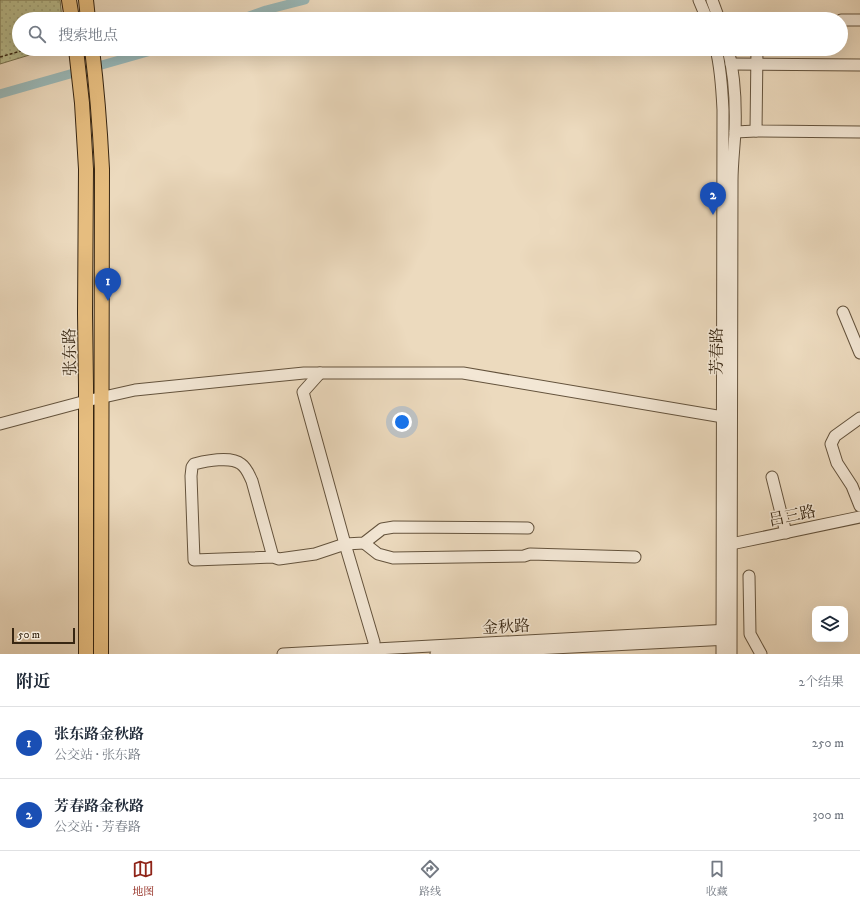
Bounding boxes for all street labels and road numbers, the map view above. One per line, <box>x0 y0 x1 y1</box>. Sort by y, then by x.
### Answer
street label: 芳春路 <box>707 327 727 375</box>
street label: 张东路 <box>60 328 80 376</box>
street label: 吕三路 <box>767 501 818 531</box>
street label: 金秋路 <box>482 616 531 638</box>

